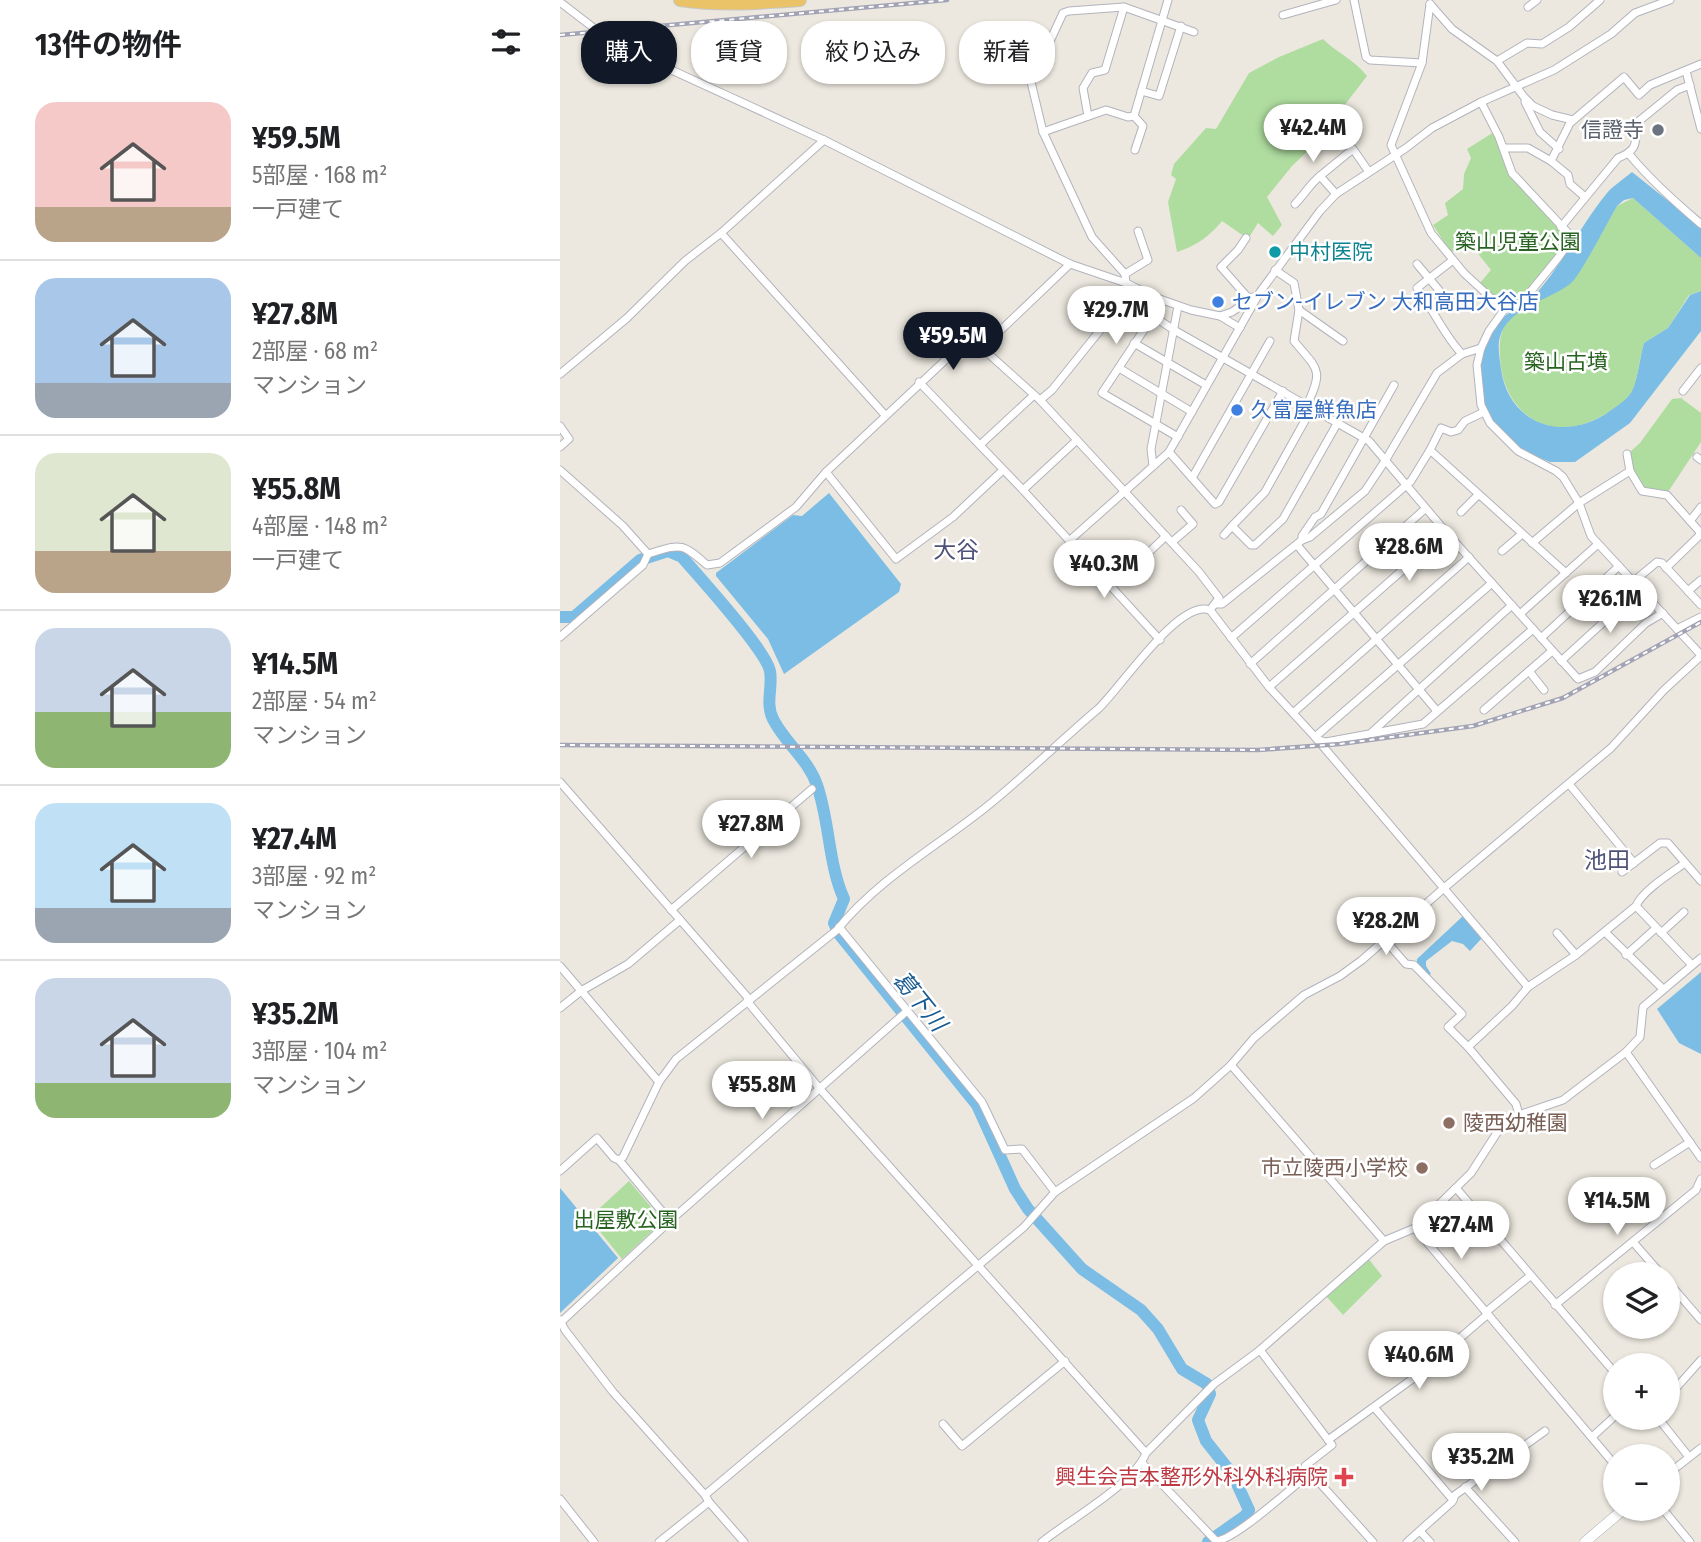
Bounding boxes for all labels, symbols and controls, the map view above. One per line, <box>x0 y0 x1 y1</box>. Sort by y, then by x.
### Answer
chip: 購入 <box>581 21 677 84</box>
chip: 賃貸 <box>691 21 787 84</box>
chip: 絞り込み <box>801 21 945 84</box>
chip: 新着 <box>959 21 1055 84</box>
icon: filters <box>487 23 525 61</box>
text: 13件の物件 <box>35 27 182 63</box>
pin: ¥42.4M <box>1256 104 1370 164</box>
text: ¥42.4M <box>1280 113 1346 141</box>
place label: 信證寺 <box>1581 117 1644 143</box>
text: ¥59.5M <box>252 120 341 156</box>
marker: 信證寺 <box>1650 122 1666 138</box>
icon: home <box>91 130 175 214</box>
text: 5部屋 · 168 m² <box>252 161 387 189</box>
text: 一戸建て <box>252 195 344 223</box>
park label: 築山児童公園 <box>1455 229 1581 255</box>
place label: 中村医院 <box>1289 239 1373 265</box>
marker: 中村医院 <box>1267 244 1283 260</box>
pin: ¥29.7M <box>1059 286 1173 346</box>
place label: セブン-イレブン 大和高田大谷店 <box>1232 289 1539 315</box>
marker: セブン-イレブン 大和高田大谷店 <box>1210 294 1226 310</box>
text: ¥29.7M <box>1083 295 1149 323</box>
text: ¥27.8M <box>252 296 338 332</box>
icon: home <box>91 306 175 390</box>
pin: ¥59.5M <box>896 312 1010 372</box>
text: ¥59.5M <box>919 321 987 349</box>
text: 2部屋 · 68 m² <box>252 337 378 365</box>
park label: 築山古墳 <box>1524 349 1608 375</box>
text: マンション <box>252 371 367 399</box>
place label: 久富屋鮮魚店 <box>1251 397 1377 423</box>
marker: 久富屋鮮魚店 <box>1229 402 1245 418</box>
text: ¥55.8M <box>252 471 341 507</box>
icon: home <box>91 481 175 565</box>
text: 4部屋 · 148 m² <box>252 512 388 540</box>
pin: ¥28.6M <box>1352 524 1466 583</box>
text: ¥28.6M <box>1375 532 1443 560</box>
district label: 大谷 <box>933 536 979 564</box>
pin: ¥40.3M <box>1047 540 1161 600</box>
text: 一戸建て <box>252 546 344 574</box>
text: ¥40.3M <box>1070 549 1138 577</box>
pin: ¥26.1M <box>1553 576 1667 635</box>
text: ¥26.1M <box>1578 584 1642 612</box>
text: ¥14.5M <box>252 646 338 682</box>
icon: home <box>91 656 175 740</box>
text: 2部屋 · 54 m² <box>252 687 377 715</box>
text: マンション <box>252 721 367 749</box>
pin: ¥27.8M <box>694 800 808 860</box>
text: ¥27.8M <box>718 809 784 837</box>
text: ¥27.4M <box>252 821 337 857</box>
icon: home <box>91 831 175 915</box>
district label: 池田 <box>1584 846 1630 874</box>
text: 3部屋 · 92 m² <box>252 862 376 890</box>
text: マンション <box>252 896 367 924</box>
pin: ¥28.2M <box>1329 898 1443 957</box>
text: ¥28.2M <box>1353 906 1419 934</box>
water label: 葛下川 <box>887 965 954 1039</box>
text: ¥35.2M <box>252 996 339 1032</box>
icon: home <box>91 1006 175 1090</box>
text: 3部屋 · 104 m² <box>252 1037 387 1065</box>
pin: ¥55.8M <box>705 1062 819 1121</box>
text: ¥55.8M <box>728 1070 796 1098</box>
text: マンション <box>252 1071 367 1099</box>
place label: 陵西幼稚園 <box>1463 1110 1568 1136</box>
marker: 陵西幼稚園 <box>1441 1115 1457 1131</box>
place label: 市立陵西小学校 <box>1261 1155 1408 1181</box>
marker: 市立陵西小学校 <box>1414 1160 1430 1176</box>
pin: ¥14.5M <box>1560 1178 1674 1237</box>
text: ¥14.5M <box>1584 1186 1650 1214</box>
pin: ¥27.4M <box>1404 1202 1518 1261</box>
park label: 出屋敷公園 <box>574 1207 679 1233</box>
text: ¥27.4M <box>1428 1210 1494 1238</box>
map controls <box>1603 1262 1680 1521</box>
button: layers <box>1603 1262 1680 1339</box>
pin: ¥40.6M <box>1362 1332 1476 1391</box>
text: ¥40.6M <box>1384 1340 1454 1368</box>
button: + <box>1603 1353 1680 1430</box>
pin: ¥35.2M <box>1424 1434 1538 1493</box>
text: ¥35.2M <box>1448 1442 1514 1470</box>
button: − <box>1603 1444 1680 1521</box>
place label: 興生会吉本整形外科外科病院 <box>1055 1464 1328 1490</box>
marker: 興生会吉本整形外科外科病院 <box>1334 1467 1354 1487</box>

